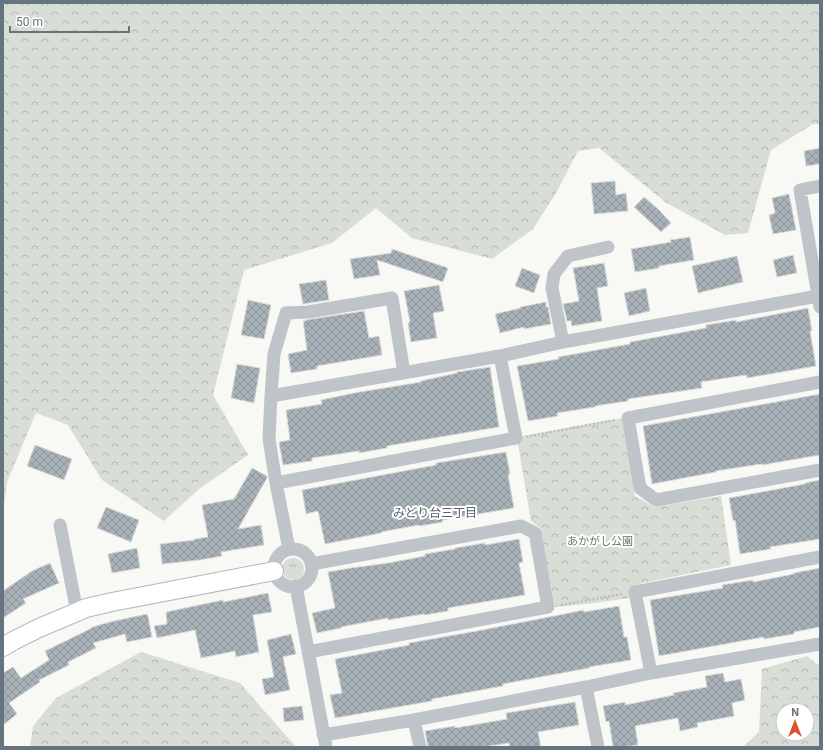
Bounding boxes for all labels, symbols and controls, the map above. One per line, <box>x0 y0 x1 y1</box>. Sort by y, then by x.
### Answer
scale bar <box>10 8 129 34</box>
text: 50 m <box>16 15 43 29</box>
district label: みどり台三丁目 <box>393 506 477 520</box>
park label: あかがし公園 <box>567 535 633 548</box>
north arrow <box>775 702 815 742</box>
text: N <box>791 706 799 719</box>

